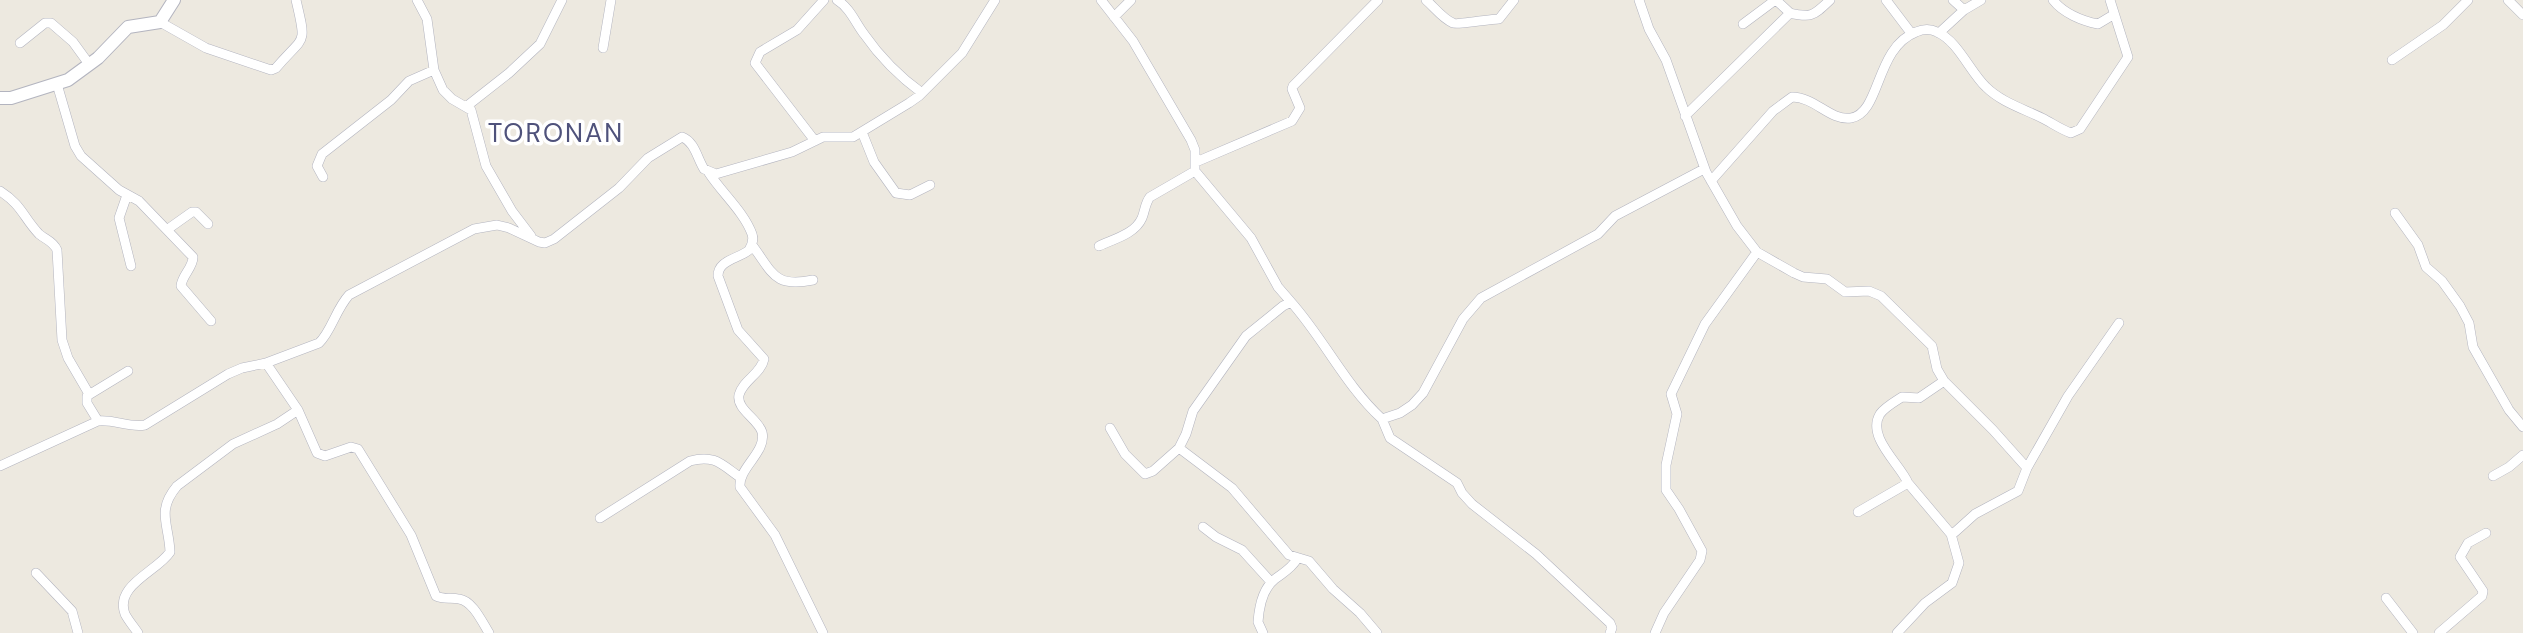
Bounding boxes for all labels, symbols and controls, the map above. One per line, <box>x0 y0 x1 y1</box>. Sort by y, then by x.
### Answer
district label: TORONAN <box>488 116 624 150</box>

